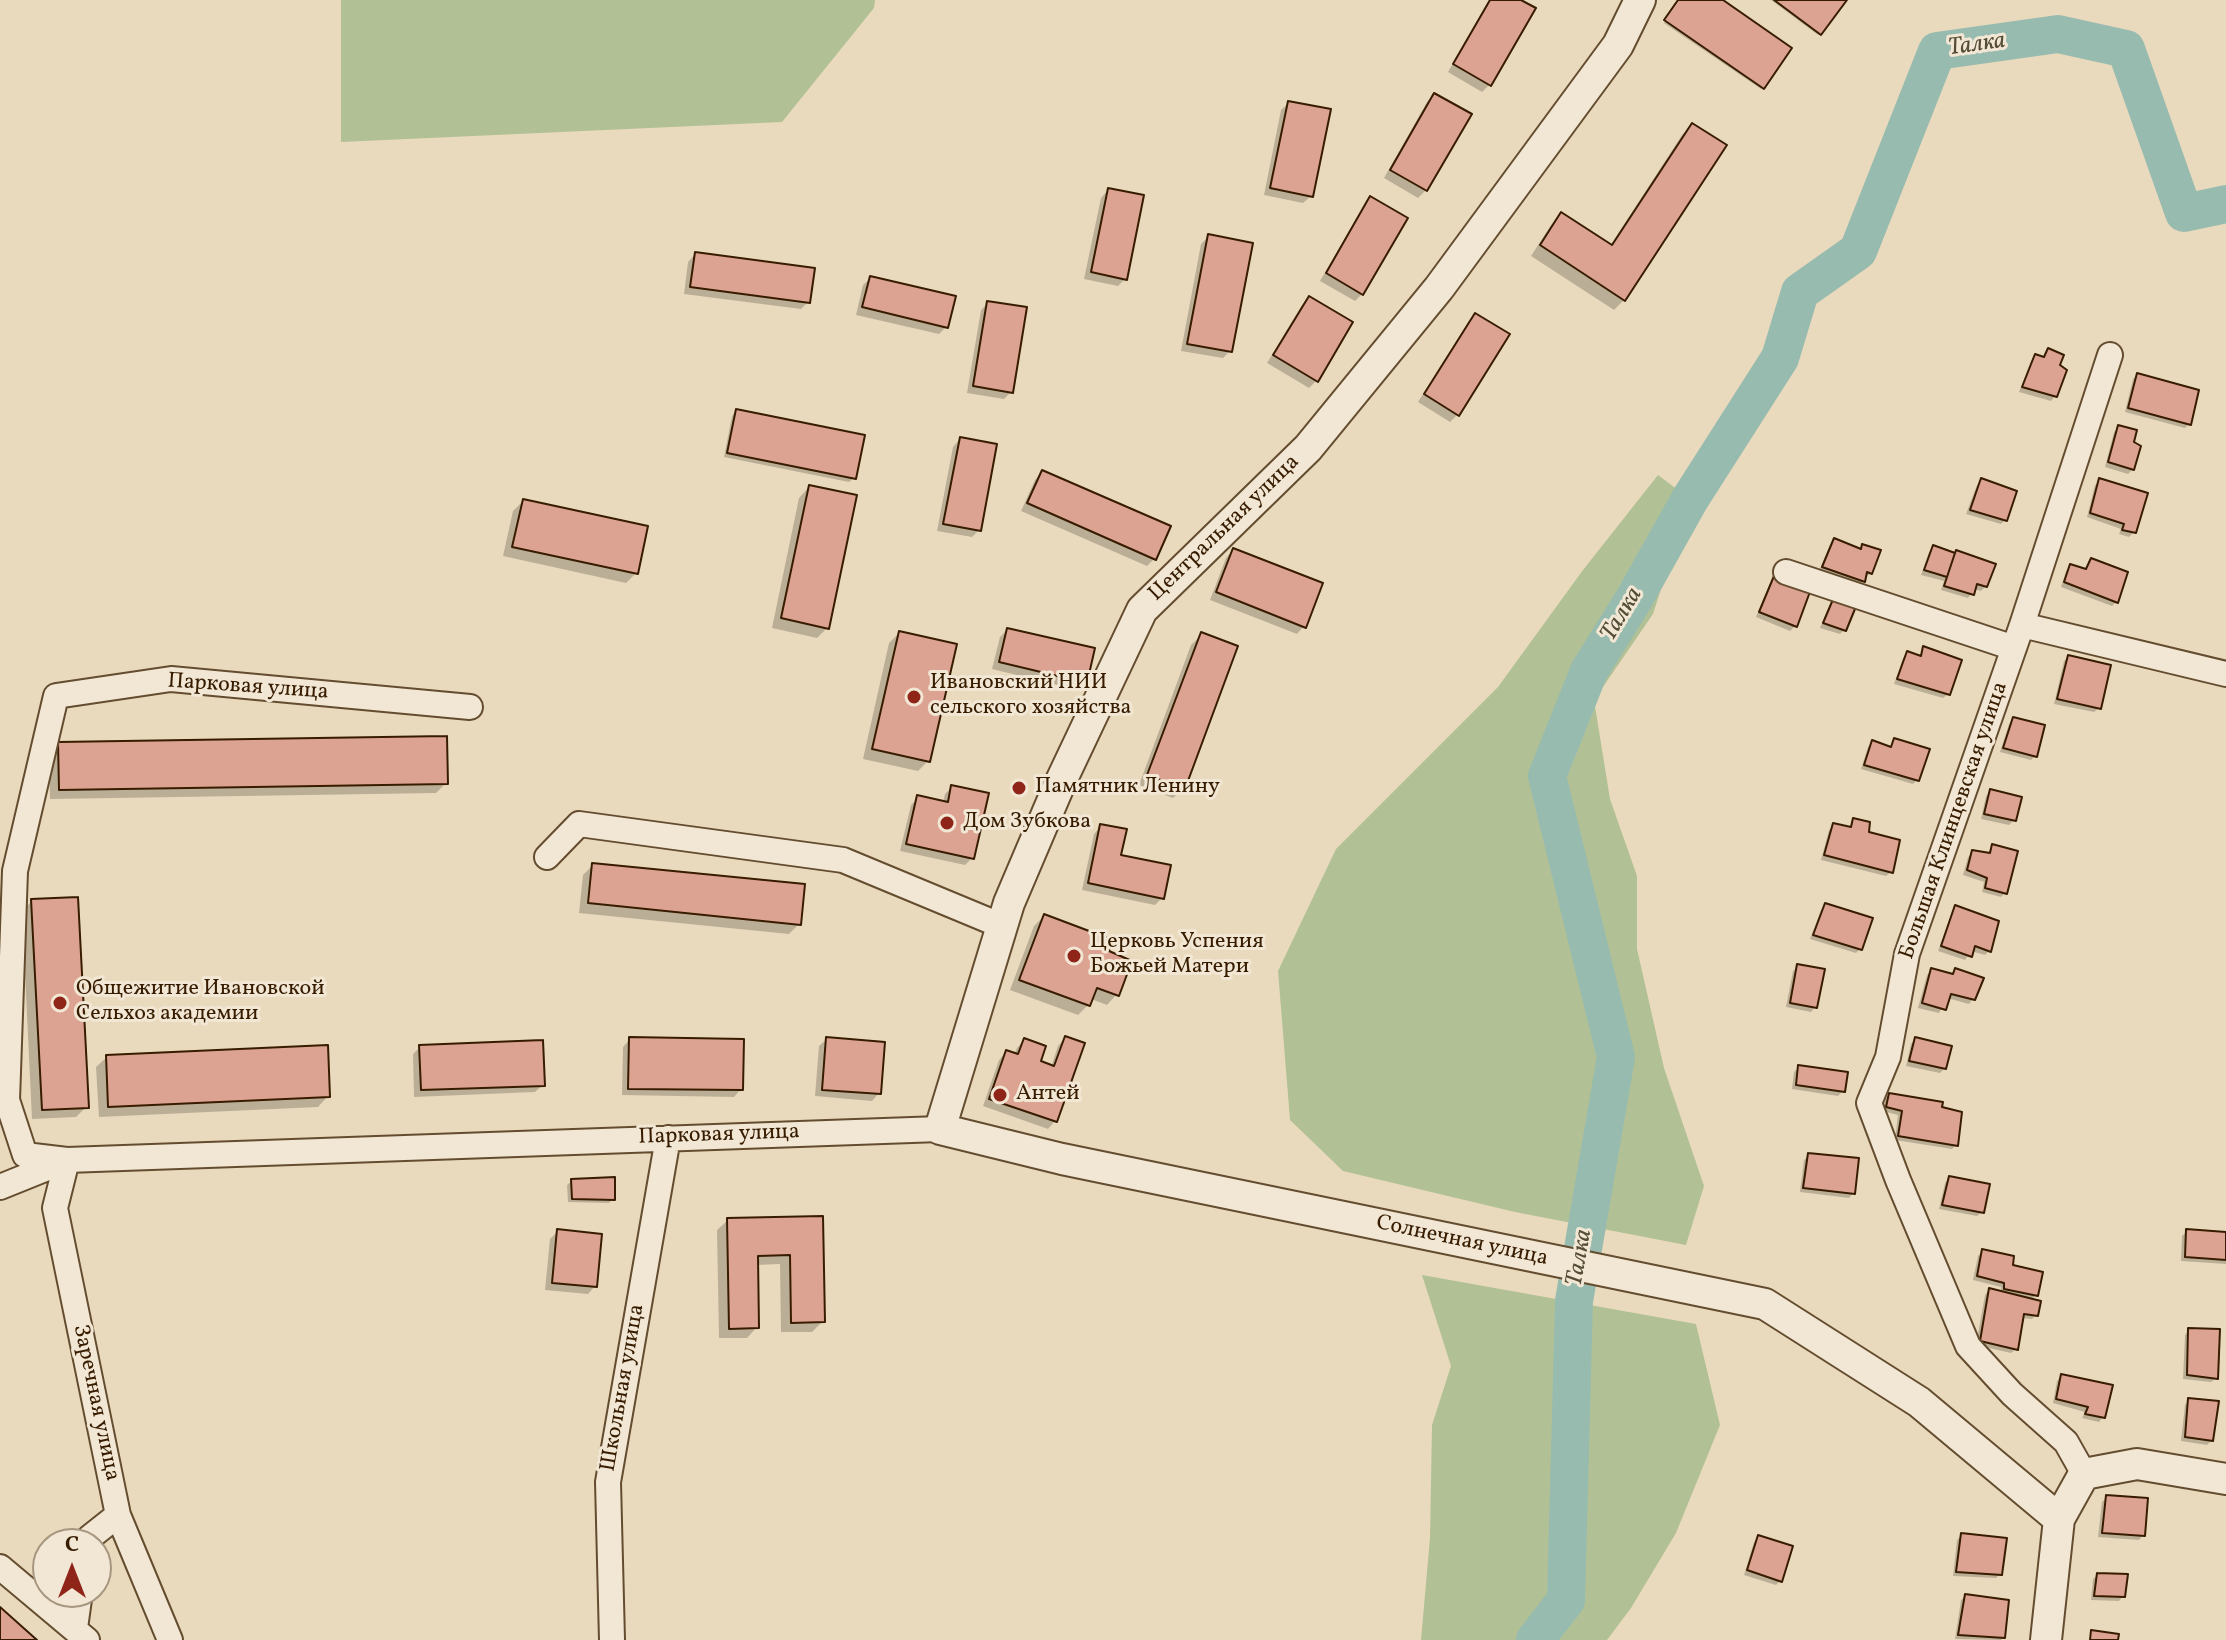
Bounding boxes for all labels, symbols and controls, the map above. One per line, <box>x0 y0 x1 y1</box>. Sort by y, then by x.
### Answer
water label: Талка <box>1947 28 2007 64</box>
street label: Центральная улица <box>1144 450 1306 608</box>
water label: Талка <box>1596 583 1650 647</box>
street label: Парковая улица <box>167 669 329 707</box>
place label: Ивановский НИИ сельского хозяйства <box>930 671 1132 722</box>
street label: Большая Клинцевская улица <box>1895 679 2015 963</box>
marker: Ивановский НИИ сельского хозяйства <box>905 688 923 706</box>
place label: Памятник Ленину <box>1035 775 1220 801</box>
marker: Памятник Ленину <box>1010 779 1028 797</box>
place label: Дом Зубкова <box>963 810 1091 836</box>
marker: Дом Зубкова <box>938 814 956 832</box>
place label: Церковь Успения Божьей Матери <box>1090 930 1264 982</box>
marker: Церковь Успения Божьей Матери <box>1065 947 1083 965</box>
place label: Общежитие Ивановской Сельхоз академии <box>76 977 325 1028</box>
marker: Общежитие Ивановской Сельхоз академии <box>51 994 69 1012</box>
place label: Антей <box>1016 1082 1080 1108</box>
marker: Антей <box>991 1086 1009 1104</box>
street label: Парковая улица <box>638 1120 800 1152</box>
street label: Солнечная улица <box>1374 1211 1550 1273</box>
water label: Талка <box>1562 1227 1600 1289</box>
street label: Школьная улица <box>596 1302 652 1474</box>
street label: Заречная улица <box>66 1322 124 1484</box>
north arrow <box>32 1528 112 1608</box>
text: С <box>65 1530 79 1561</box>

